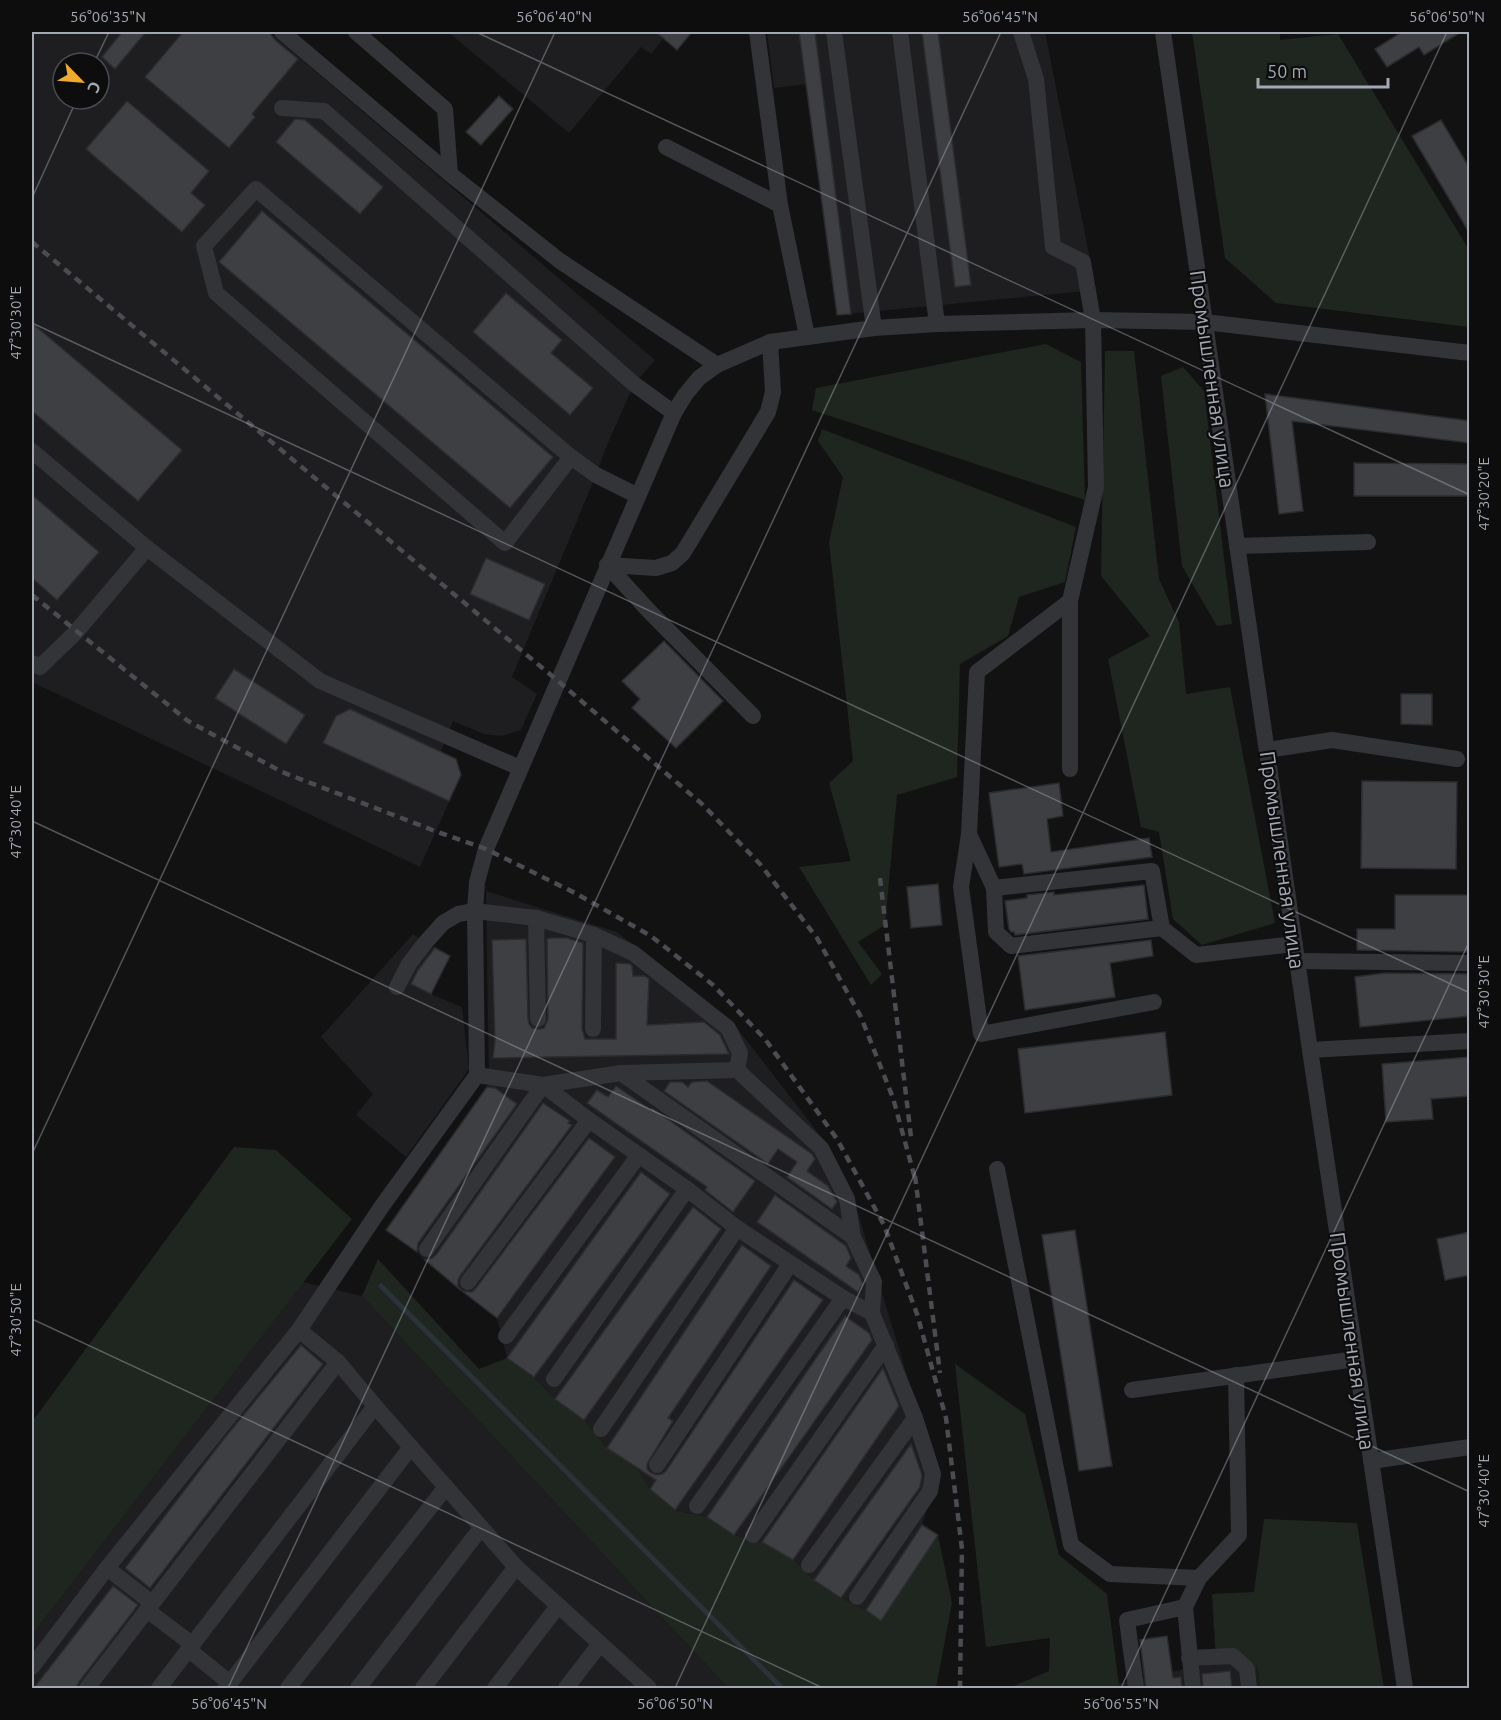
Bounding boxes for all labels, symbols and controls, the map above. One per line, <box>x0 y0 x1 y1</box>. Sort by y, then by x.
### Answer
text: 56°06'35"N <box>70 8 146 25</box>
text: 56°06'40"N <box>516 8 592 25</box>
text: 56°06'45"N <box>962 8 1038 25</box>
text: 56°06'50"N <box>1409 8 1485 25</box>
north arrow <box>51 51 111 111</box>
scale bar <box>1258 51 1388 89</box>
text: 50 m <box>1267 61 1307 81</box>
text: С <box>84 79 105 96</box>
street label: Промышленная улица <box>1186 269 1240 489</box>
text: 47°30'30"E <box>7 286 24 360</box>
text: 47°30'20"E <box>1475 457 1492 531</box>
street label: Промышленная улица <box>1256 750 1310 970</box>
text: 47°30'40"E <box>7 785 24 859</box>
text: 47°30'30"E <box>1475 955 1492 1029</box>
street label: Промышленная улица <box>1326 1231 1380 1451</box>
text: 47°30'50"E <box>7 1283 24 1357</box>
text: 47°30'40"E <box>1475 1454 1492 1528</box>
text: 56°06'45"N <box>191 1695 267 1712</box>
text: 56°06'50"N <box>637 1695 713 1712</box>
text: 56°06'55"N <box>1083 1695 1159 1712</box>

